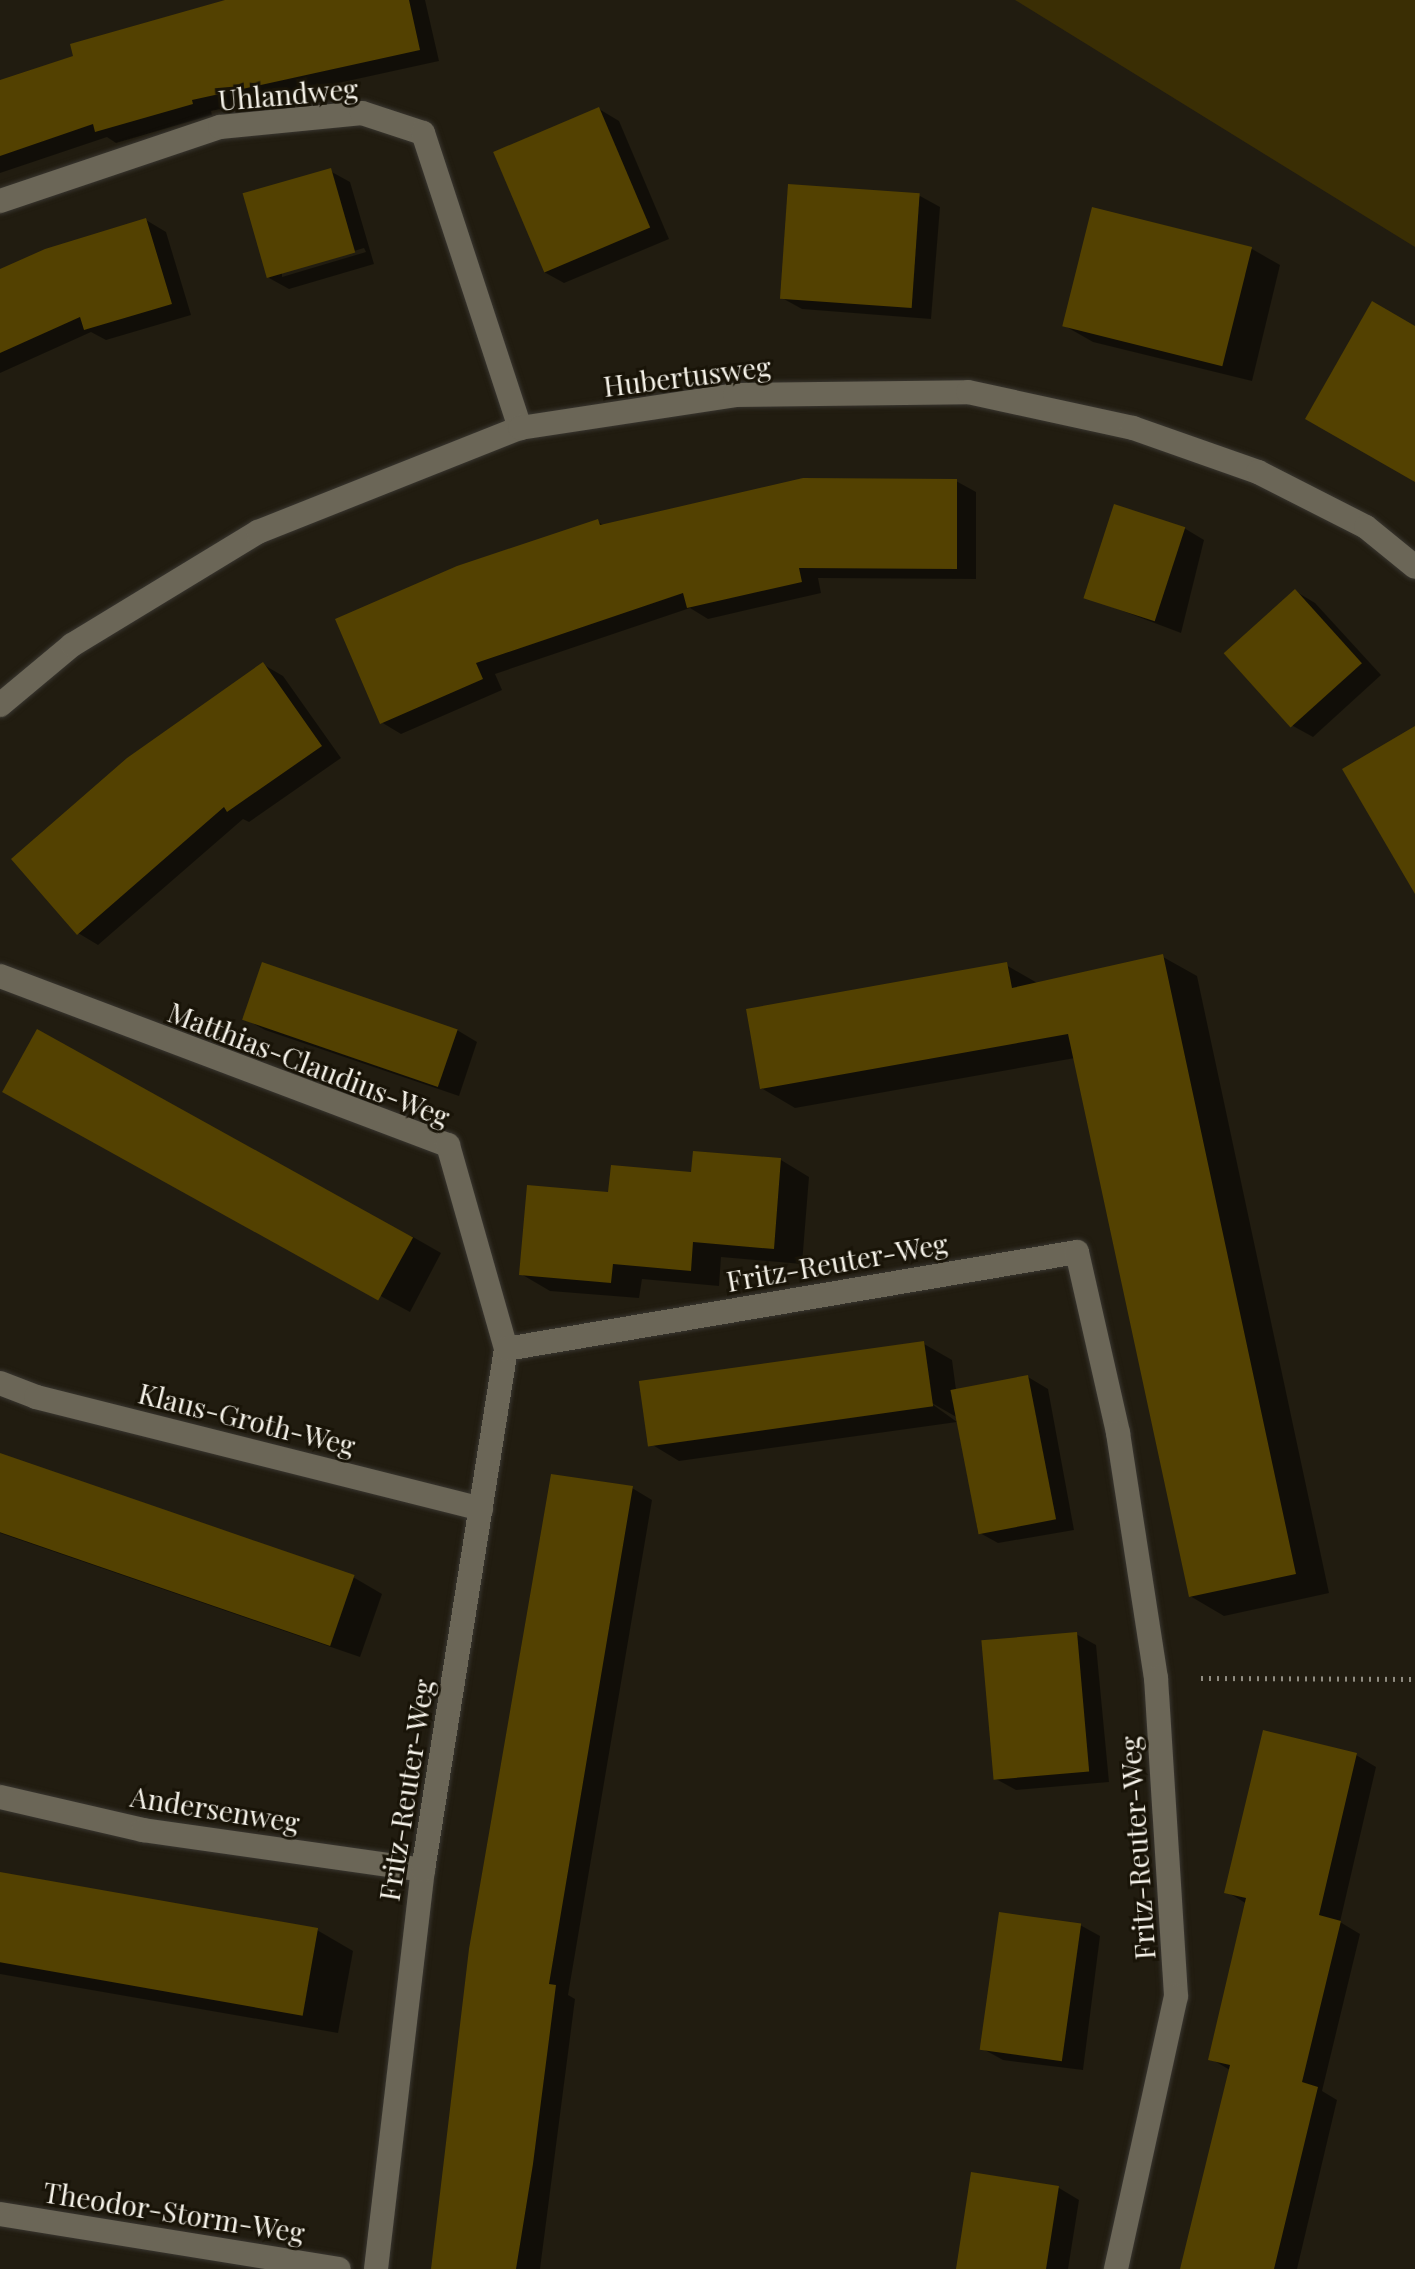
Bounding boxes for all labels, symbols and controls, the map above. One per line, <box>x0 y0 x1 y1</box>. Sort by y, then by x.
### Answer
street label: Uhlandweg <box>217 71 359 117</box>
street label: Hubertusweg <box>601 349 773 403</box>
street label: Matthias-Claudius-Weg <box>163 995 455 1133</box>
street label: Fritz-Reuter-Weg <box>724 1226 950 1298</box>
street label: Klaus-Groth-Weg <box>135 1376 359 1462</box>
street label: Fritz-Reuter-Weg <box>372 1677 440 1903</box>
street label: Fritz-Reuter-Weg <box>1112 1735 1162 1961</box>
street label: Andersenweg <box>128 1779 302 1839</box>
street label: Theodor-Storm-Weg <box>41 2175 307 2249</box>

